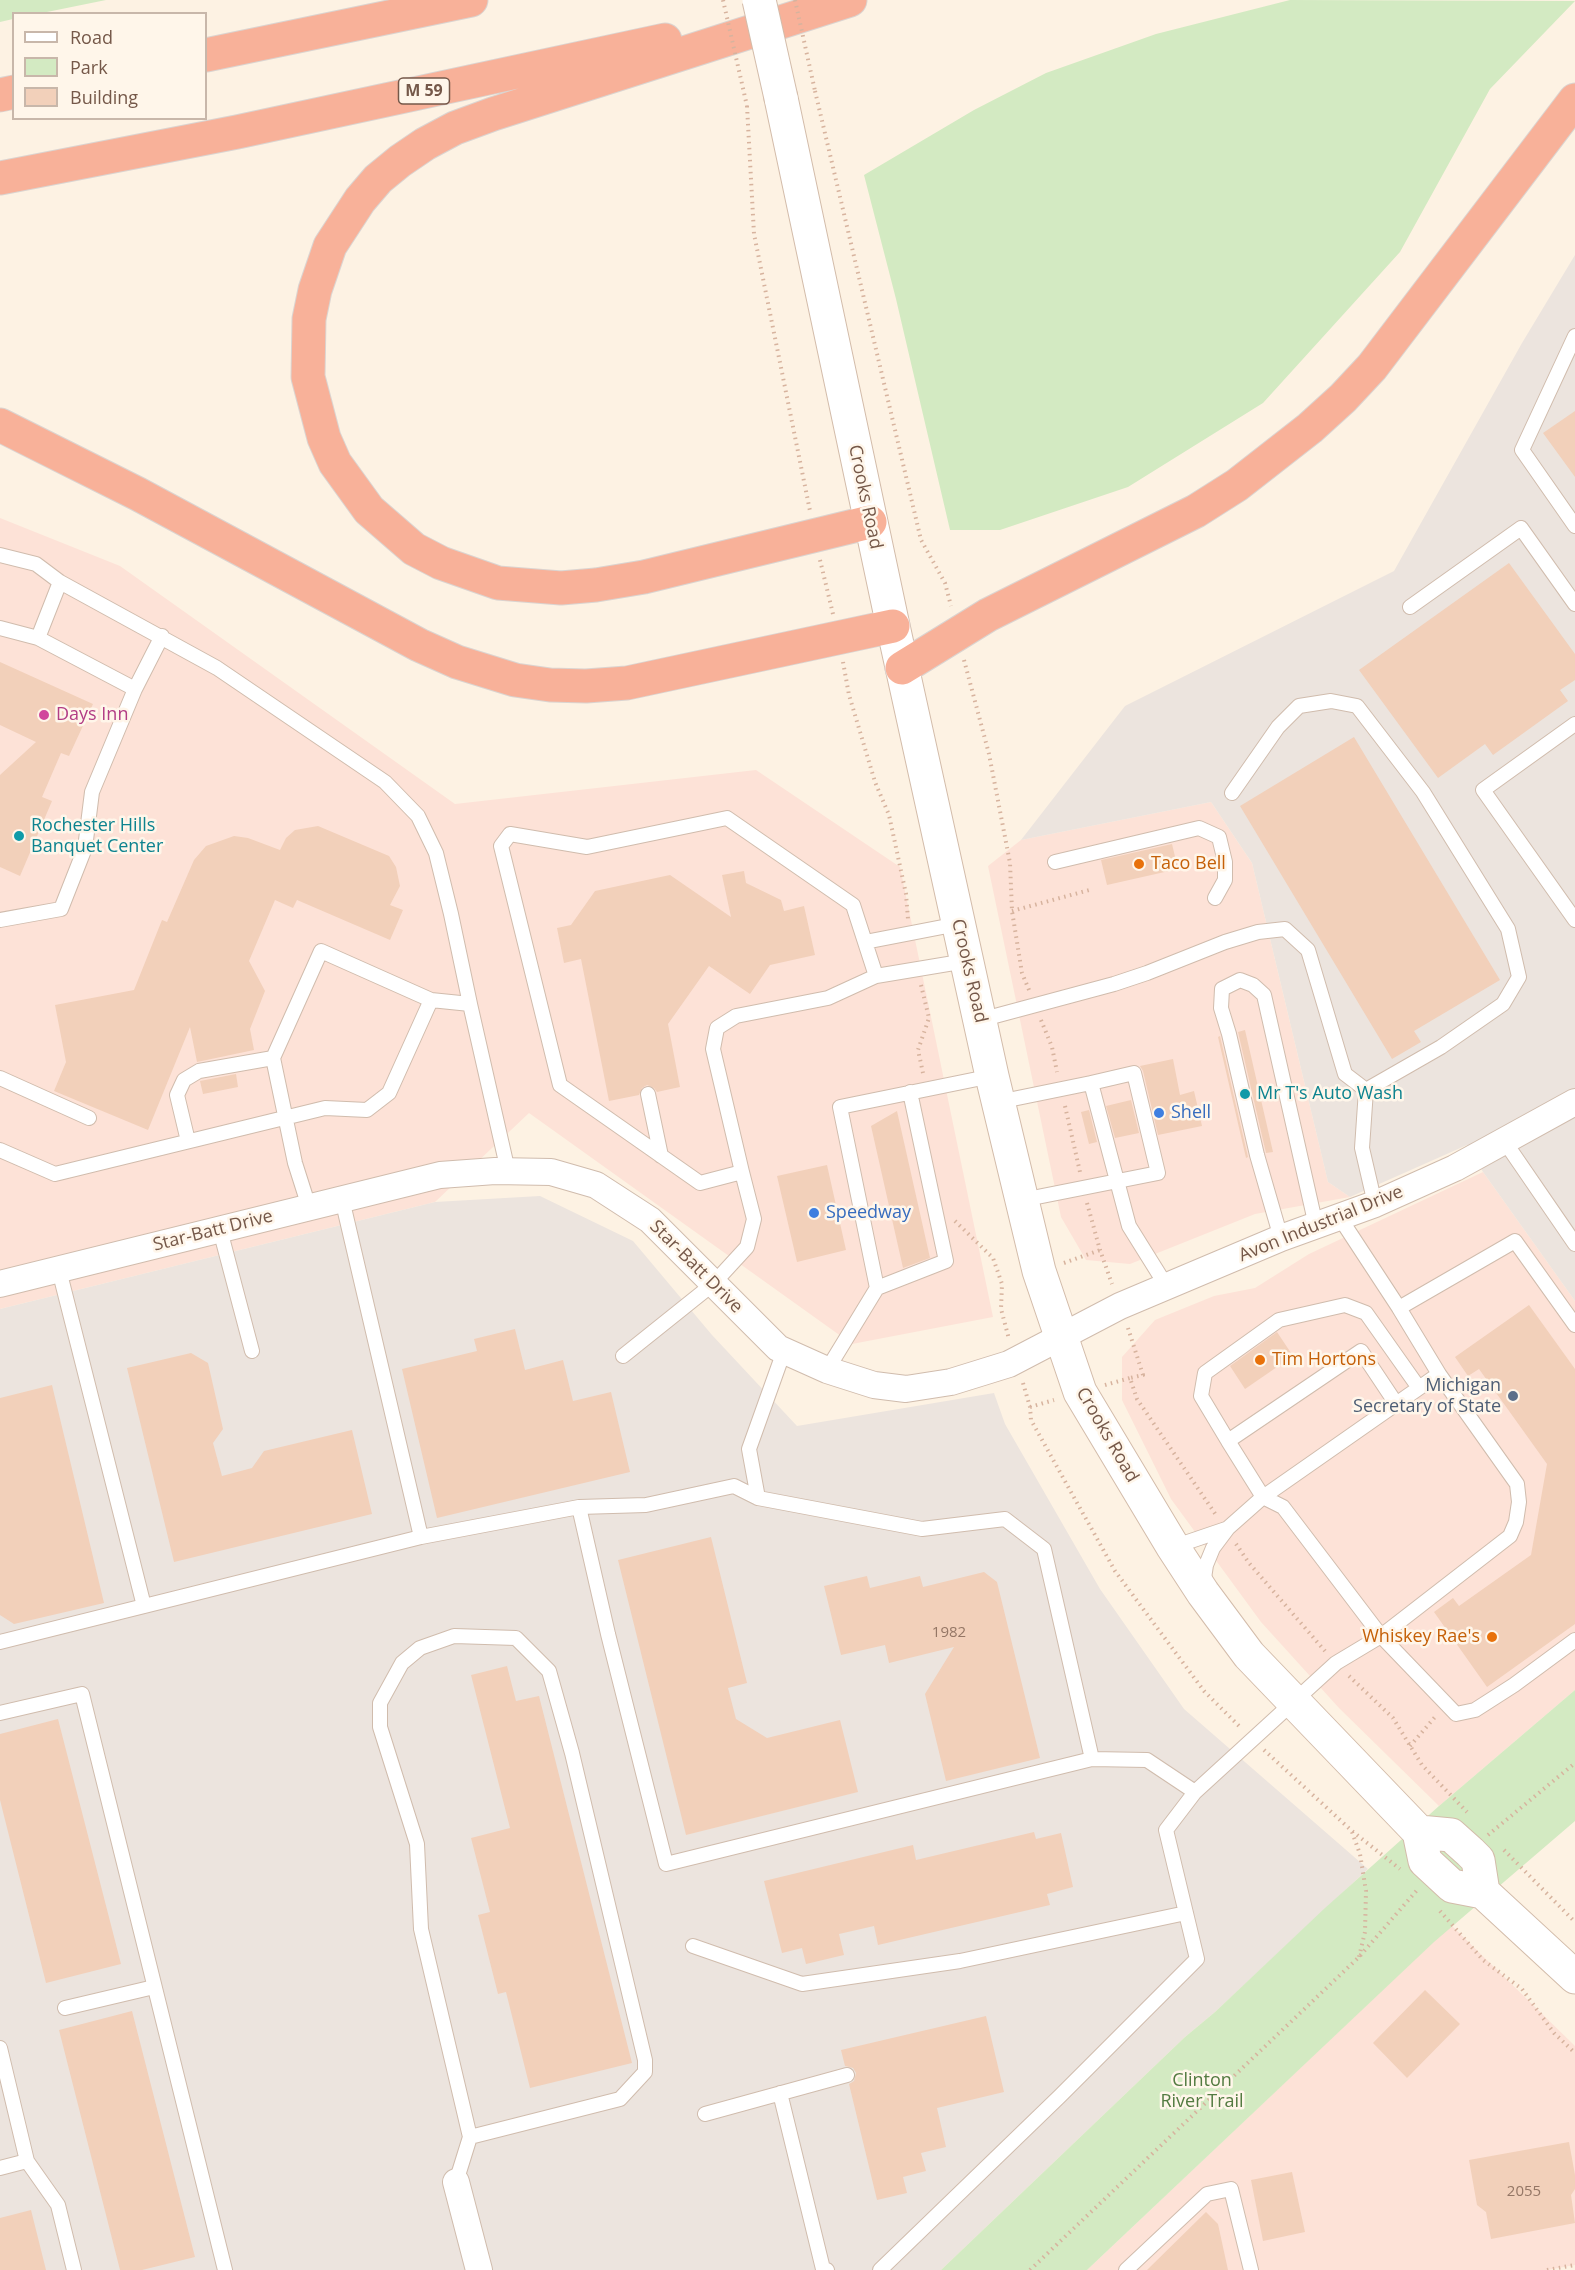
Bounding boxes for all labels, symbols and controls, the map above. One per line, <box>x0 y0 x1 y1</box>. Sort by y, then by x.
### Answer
legend <box>12 12 207 120</box>
text: Road <box>70 25 113 49</box>
text: Park <box>70 55 108 79</box>
road number: M 59 <box>398 78 450 104</box>
text: Building <box>70 85 138 109</box>
street label: Crooks Road <box>843 443 887 551</box>
place label: Days Inn <box>56 704 128 726</box>
marker: Days Inn <box>37 708 51 722</box>
place label: Rochester Hills Banquet Center <box>31 815 163 858</box>
marker: Rochester Hills Banquet Center <box>12 829 26 843</box>
place label: Taco Bell <box>1151 853 1226 875</box>
marker: Taco Bell <box>1132 857 1146 871</box>
street label: Crooks Road <box>947 917 991 1025</box>
place label: Mr T's Auto Wash <box>1257 1083 1403 1105</box>
marker: Mr T's Auto Wash <box>1238 1087 1252 1101</box>
place label: Shell <box>1171 1102 1211 1124</box>
marker: Shell <box>1152 1106 1166 1120</box>
street label: Avon Industrial Drive <box>1236 1181 1406 1267</box>
place label: Speedway <box>826 1202 911 1224</box>
street label: Star-Batt Drive <box>151 1206 275 1256</box>
marker: Speedway <box>807 1206 821 1220</box>
street label: Star-Batt Drive <box>645 1216 747 1318</box>
place label: Tim Hortons <box>1272 1349 1376 1371</box>
marker: Tim Hortons <box>1253 1353 1267 1367</box>
place label: Michigan Secretary of State <box>1353 1375 1501 1418</box>
street label: Crooks Road <box>1071 1384 1143 1486</box>
marker: Michigan Secretary of State <box>1506 1389 1520 1403</box>
house number: 1982 <box>932 1624 966 1642</box>
place label: Whiskey Rae's <box>1362 1626 1480 1648</box>
marker: Whiskey Rae's <box>1485 1630 1499 1644</box>
park label: Clinton River Trail <box>1160 2070 1244 2112</box>
house number: 2055 <box>1507 2183 1541 2201</box>

